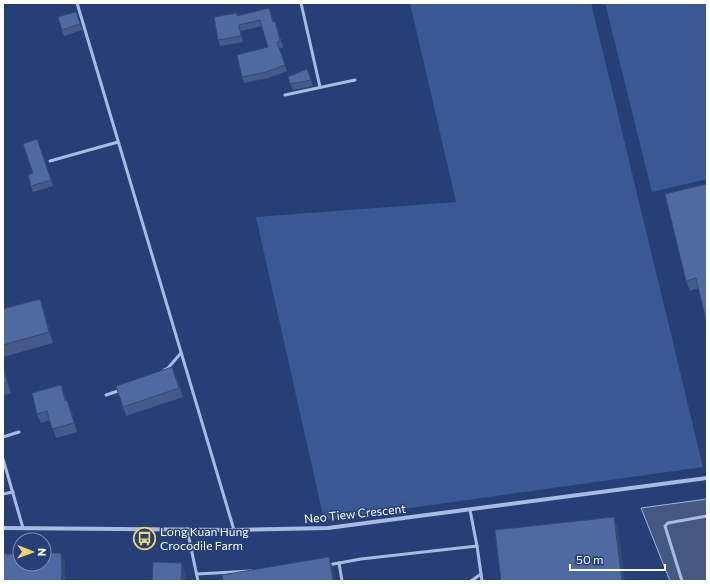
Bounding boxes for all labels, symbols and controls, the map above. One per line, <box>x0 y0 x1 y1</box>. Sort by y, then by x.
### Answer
street label: Neo Tiew Crescent <box>303 501 407 525</box>
place label: Long Kuan Hung Crocodile Farm <box>160 524 249 552</box>
bus stop icon: Long Kuan Hung Crocodile Farm <box>132 525 158 551</box>
north arrow <box>12 532 52 572</box>
scale bar <box>570 546 665 572</box>
text: N <box>36 548 49 556</box>
text: 50 m <box>576 552 604 566</box>

